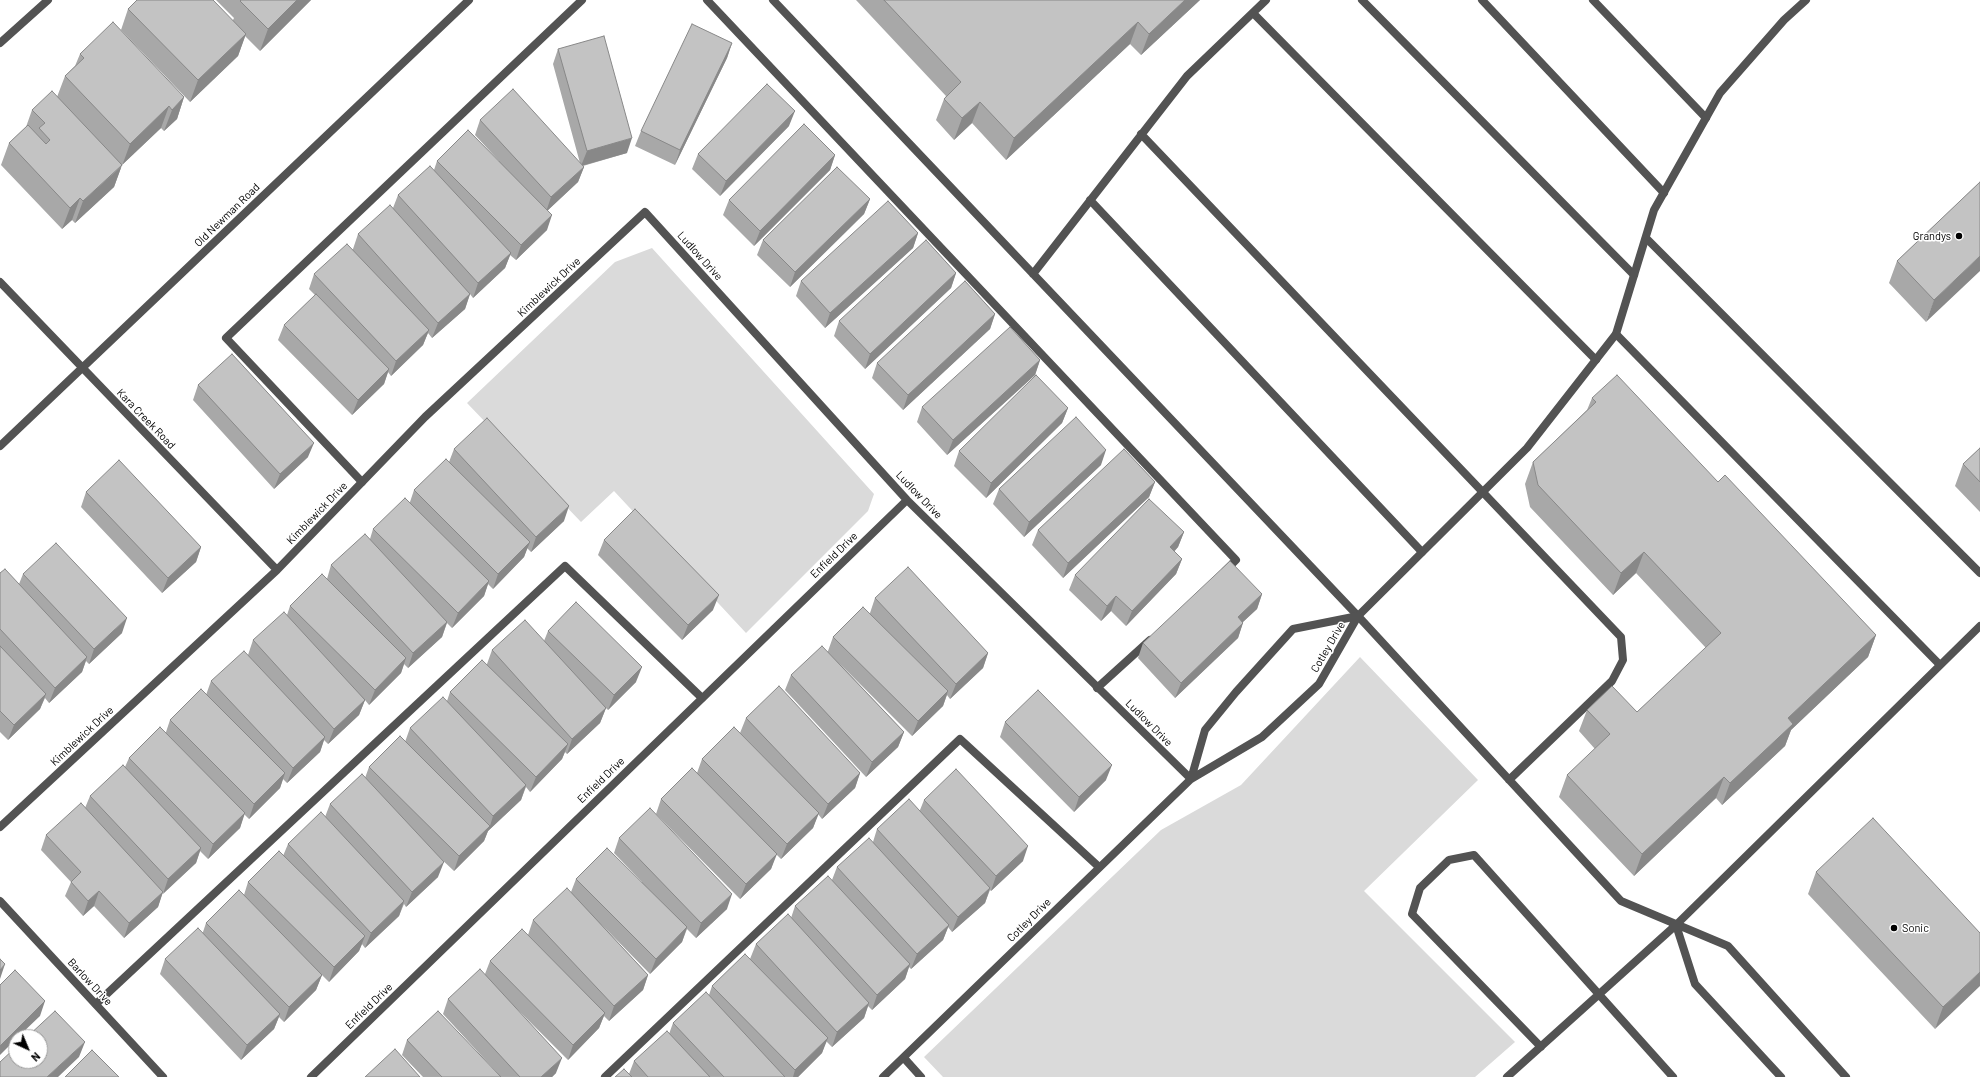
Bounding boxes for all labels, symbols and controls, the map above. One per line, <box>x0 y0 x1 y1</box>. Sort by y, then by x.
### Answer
street label: Old Newman Road <box>192 180 262 250</box>
street label: Ludlow Drive <box>675 229 725 283</box>
place label: Grandys <box>1913 229 1951 243</box>
marker: Grandys <box>1954 231 1964 241</box>
street label: Kimblewick Drive <box>515 254 583 320</box>
street label: Kara Creek Road <box>114 386 178 452</box>
street label: Ludlow Drive <box>893 468 945 522</box>
street label: Kimblewick Drive <box>284 479 350 547</box>
street label: Enfield Drive <box>808 529 860 581</box>
street label: Cotley Drive <box>1308 619 1348 675</box>
street label: Ludlow Drive <box>1123 697 1175 749</box>
street label: Kimblewick Drive <box>48 703 116 769</box>
street label: Enfield Drive <box>575 754 627 806</box>
street label: Cotley Drive <box>1004 895 1054 945</box>
place label: Sonic <box>1902 921 1929 935</box>
marker: Sonic <box>1889 923 1899 933</box>
street label: Barlow Drive <box>65 956 115 1008</box>
street label: Enfield Drive <box>343 980 395 1032</box>
north arrow <box>8 1029 48 1069</box>
text: N <box>29 1050 43 1064</box>

